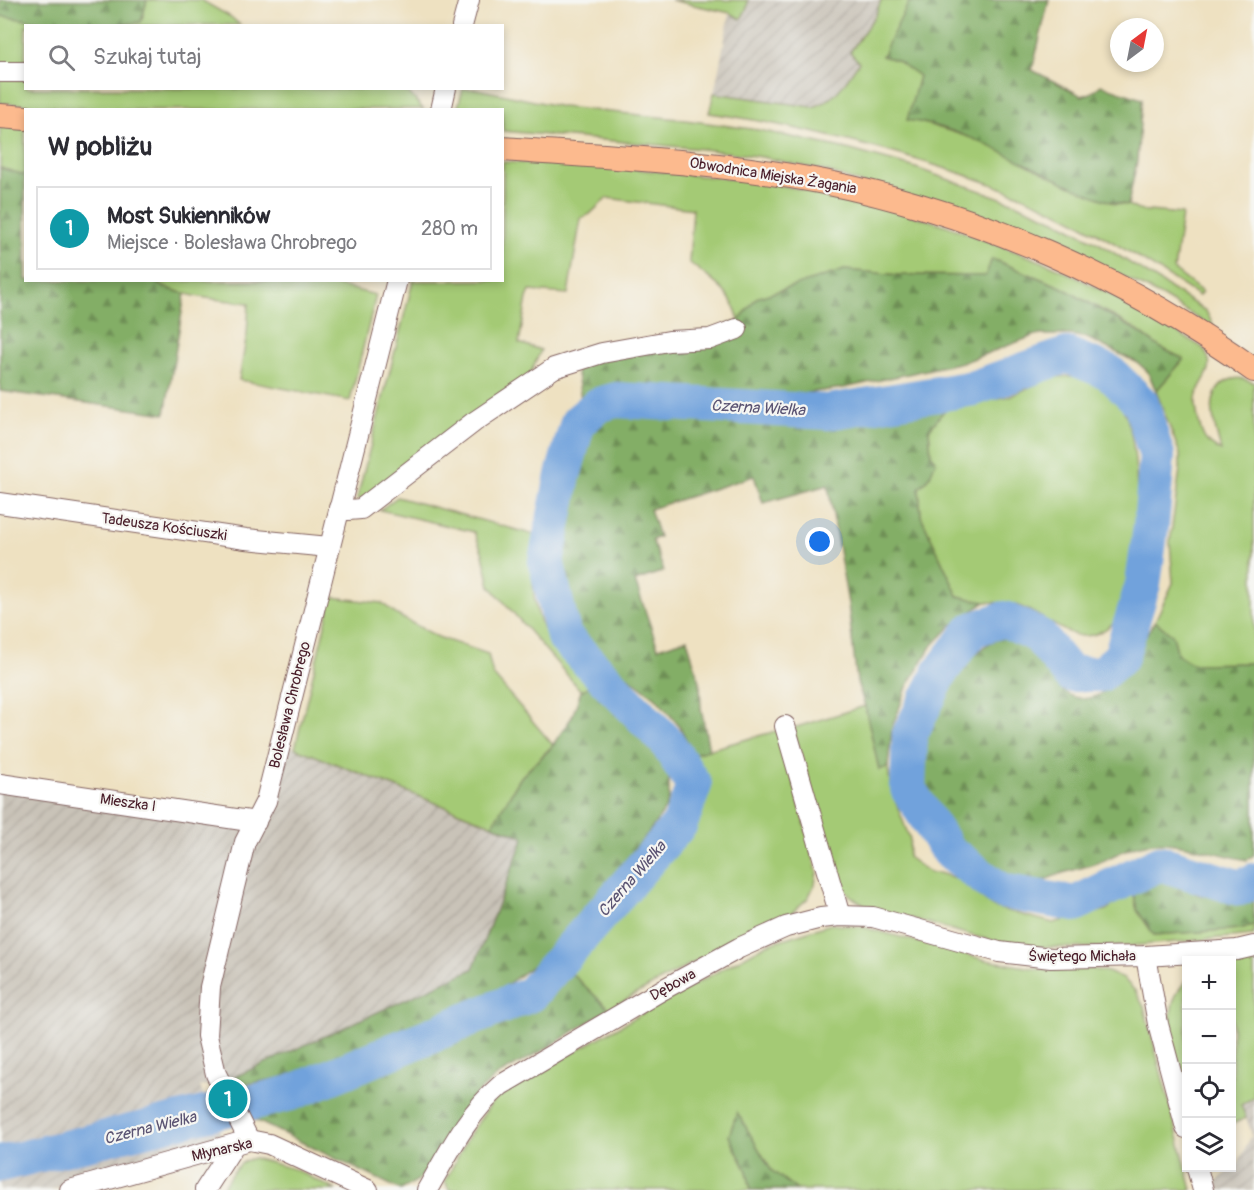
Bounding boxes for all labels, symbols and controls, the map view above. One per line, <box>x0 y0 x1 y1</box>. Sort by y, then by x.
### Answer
north arrow <box>1110 18 1164 72</box>
search box <box>24 24 504 90</box>
icon: search <box>45 41 78 74</box>
text: Szukaj tutaj <box>93 43 202 71</box>
text: W pobliżu <box>48 131 152 163</box>
street label: Obwodnica Miejska Żagania <box>688 153 858 199</box>
text: Most Sukienników <box>107 202 270 230</box>
text: 1 <box>66 216 73 241</box>
text: 280 m <box>421 216 478 241</box>
text: Miejsce · Bolesława Chrobrego <box>107 230 357 255</box>
water label: Czerna Wielka <box>710 396 807 421</box>
street label: Tadeusza Kościuszki <box>100 509 228 545</box>
your location <box>805 527 834 556</box>
street label: Bolesława Chrobrego <box>265 640 315 770</box>
street label: Mieszka I <box>99 790 157 816</box>
water label: Czerna Wielka <box>594 836 671 921</box>
street label: Świętego Michała <box>1028 947 1136 966</box>
map controls <box>1182 956 1236 1172</box>
button: + <box>1182 956 1236 1010</box>
street label: Dębowa <box>647 965 699 1005</box>
button: − <box>1182 1010 1236 1064</box>
button: locate <box>1182 1064 1236 1118</box>
pin: 1 <box>208 1076 248 1122</box>
water label: Czerna Wielka <box>102 1107 200 1149</box>
button: layers <box>1182 1118 1236 1172</box>
street label: Młynarska <box>190 1134 254 1166</box>

